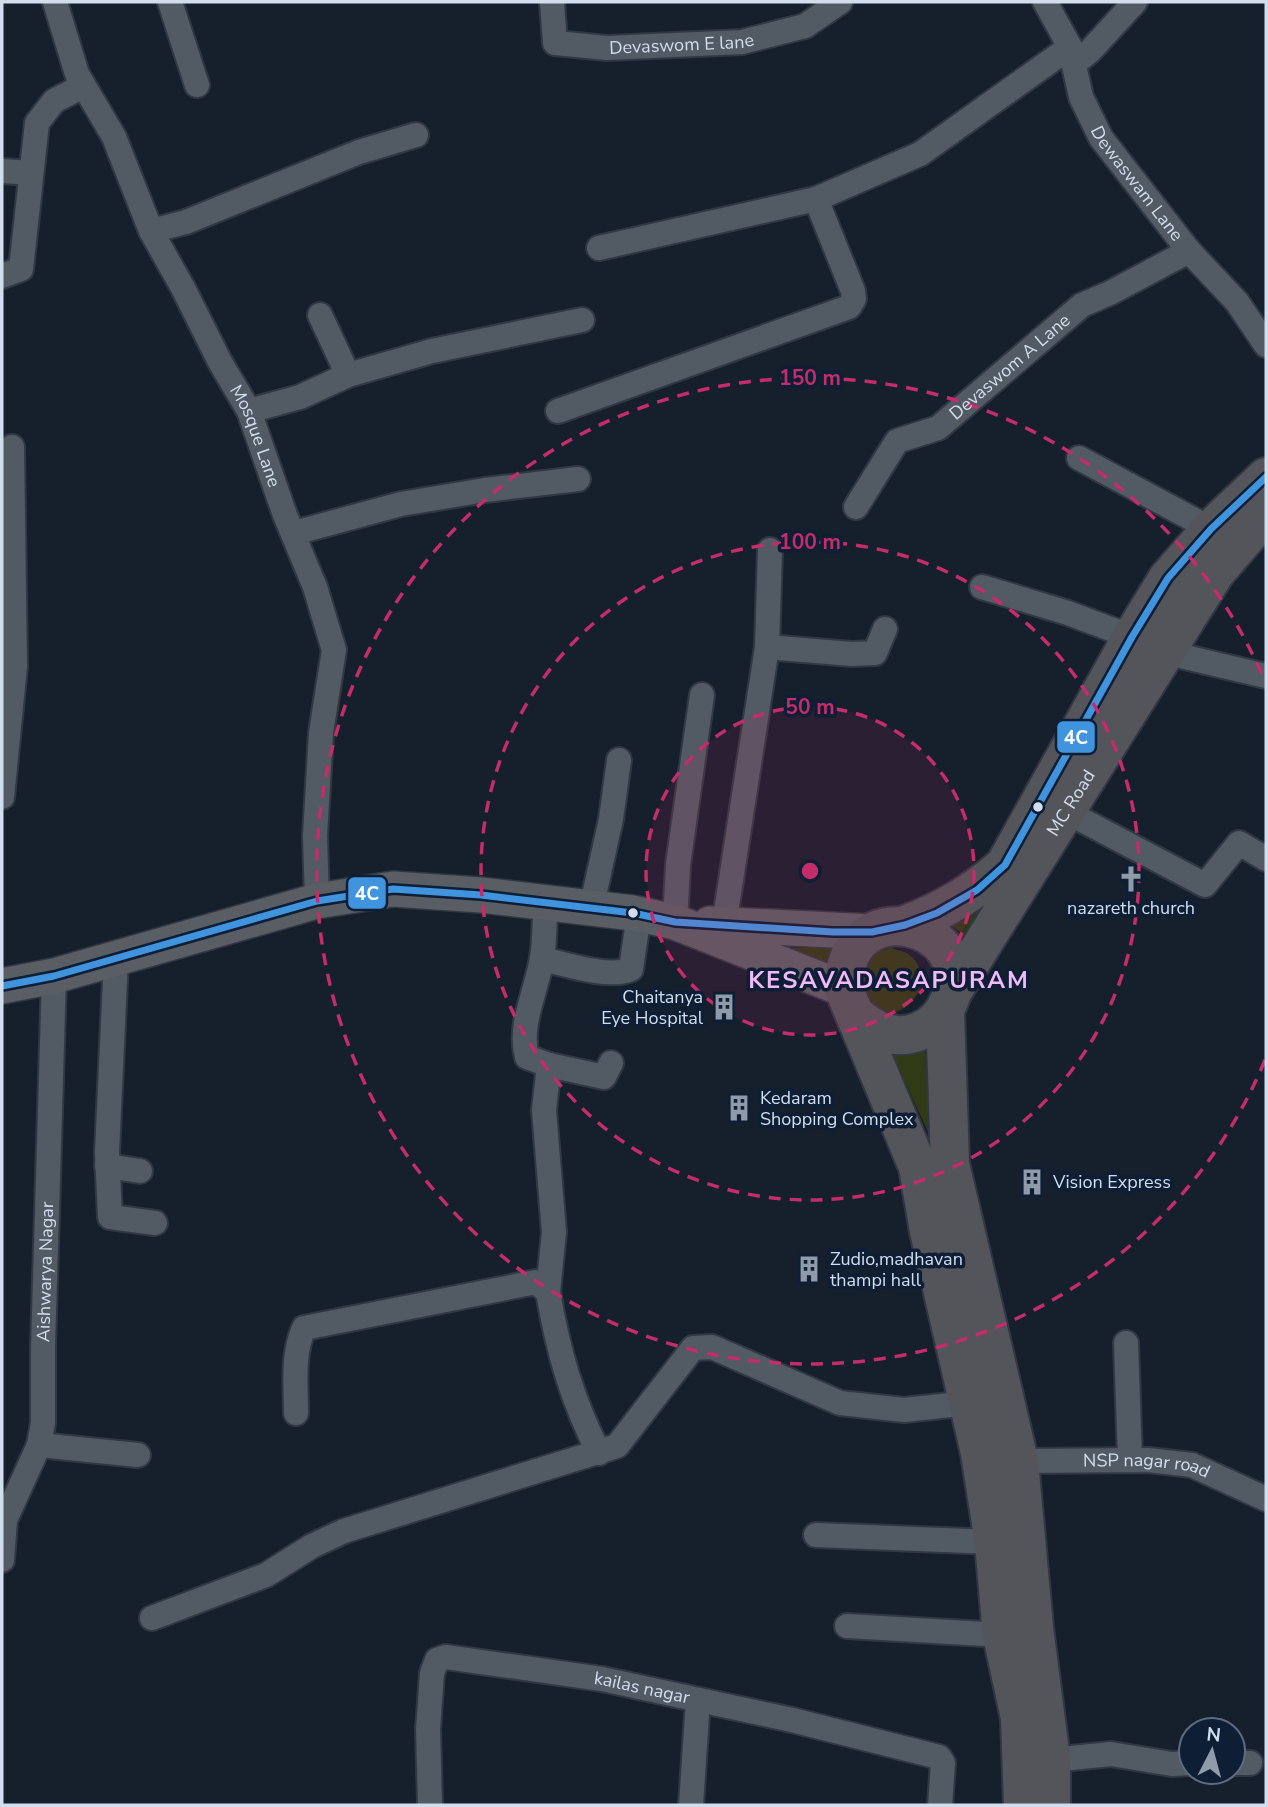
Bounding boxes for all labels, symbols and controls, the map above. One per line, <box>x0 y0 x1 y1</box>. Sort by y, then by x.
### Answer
street label: Devaswom E lane <box>609 27 757 60</box>
street label: Dewaswam Lane <box>1085 122 1189 246</box>
street label: Devaswom A Lane <box>944 308 1075 425</box>
text: 150 m <box>779 364 841 392</box>
street label: Mosque Lane <box>224 380 286 490</box>
text: 100 m <box>779 528 841 556</box>
text: 50 m <box>785 693 835 721</box>
line badge: 4C <box>1056 720 1096 754</box>
text: 4C <box>1064 725 1088 751</box>
street label: MC Road <box>1041 765 1101 841</box>
unlabelled marker <box>1031 800 1045 814</box>
centre of rings <box>798 859 822 883</box>
church icon: nazareth church <box>1116 864 1146 894</box>
line badge: 4C <box>347 876 387 910</box>
text: 4C <box>355 881 379 907</box>
place label: nazareth church <box>1067 896 1195 920</box>
unlabelled marker <box>626 906 640 920</box>
district label: KESAVADASAPURAM <box>748 964 1030 996</box>
place label: Chaitanya Eye Hospital <box>601 985 704 1030</box>
building icon: Chaitanya Eye Hospital <box>709 992 739 1022</box>
place label: Kedaram Shopping Complex <box>760 1086 914 1131</box>
building icon: Kedaram Shopping Complex <box>724 1093 754 1123</box>
building icon: Vision Express <box>1017 1167 1047 1197</box>
place label: Vision Express <box>1052 1170 1171 1194</box>
street label: Aishwarya Nagar <box>31 1201 59 1342</box>
place label: Zudio,madhavan thampi hall <box>830 1247 963 1292</box>
building icon: Zudio,madhavan thampi hall <box>794 1254 824 1284</box>
street label: NSP nagar road <box>1083 1448 1214 1484</box>
street label: kailas nagar <box>593 1666 693 1710</box>
north arrow <box>1177 1716 1247 1786</box>
text: N <box>1205 1721 1222 1749</box>

